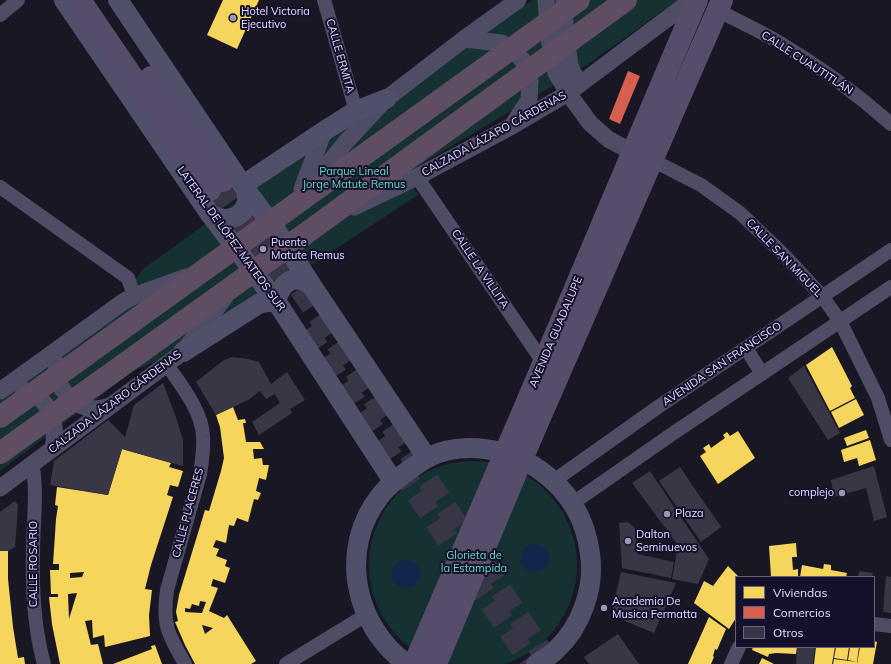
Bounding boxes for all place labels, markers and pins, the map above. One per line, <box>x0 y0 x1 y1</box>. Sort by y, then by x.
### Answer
place label: Hotel Victoria Ejecutivo <box>241 5 310 31</box>
marker: Hotel Victoria Ejecutivo <box>228 13 238 23</box>
place label: Puente Matute Remus <box>271 236 345 262</box>
marker: Puente Matute Remus <box>258 244 268 254</box>
place label: complejo <box>789 486 834 500</box>
marker: complejo <box>837 488 847 498</box>
place label: Plaza <box>675 507 704 521</box>
marker: Plaza <box>662 509 672 519</box>
place label: Dalton Seminuevos <box>636 528 697 554</box>
marker: Dalton Seminuevos <box>623 536 633 546</box>
place label: Academia De Musica Fermatta <box>612 595 697 621</box>
marker: Academia De Musica Fermatta <box>599 603 609 613</box>

